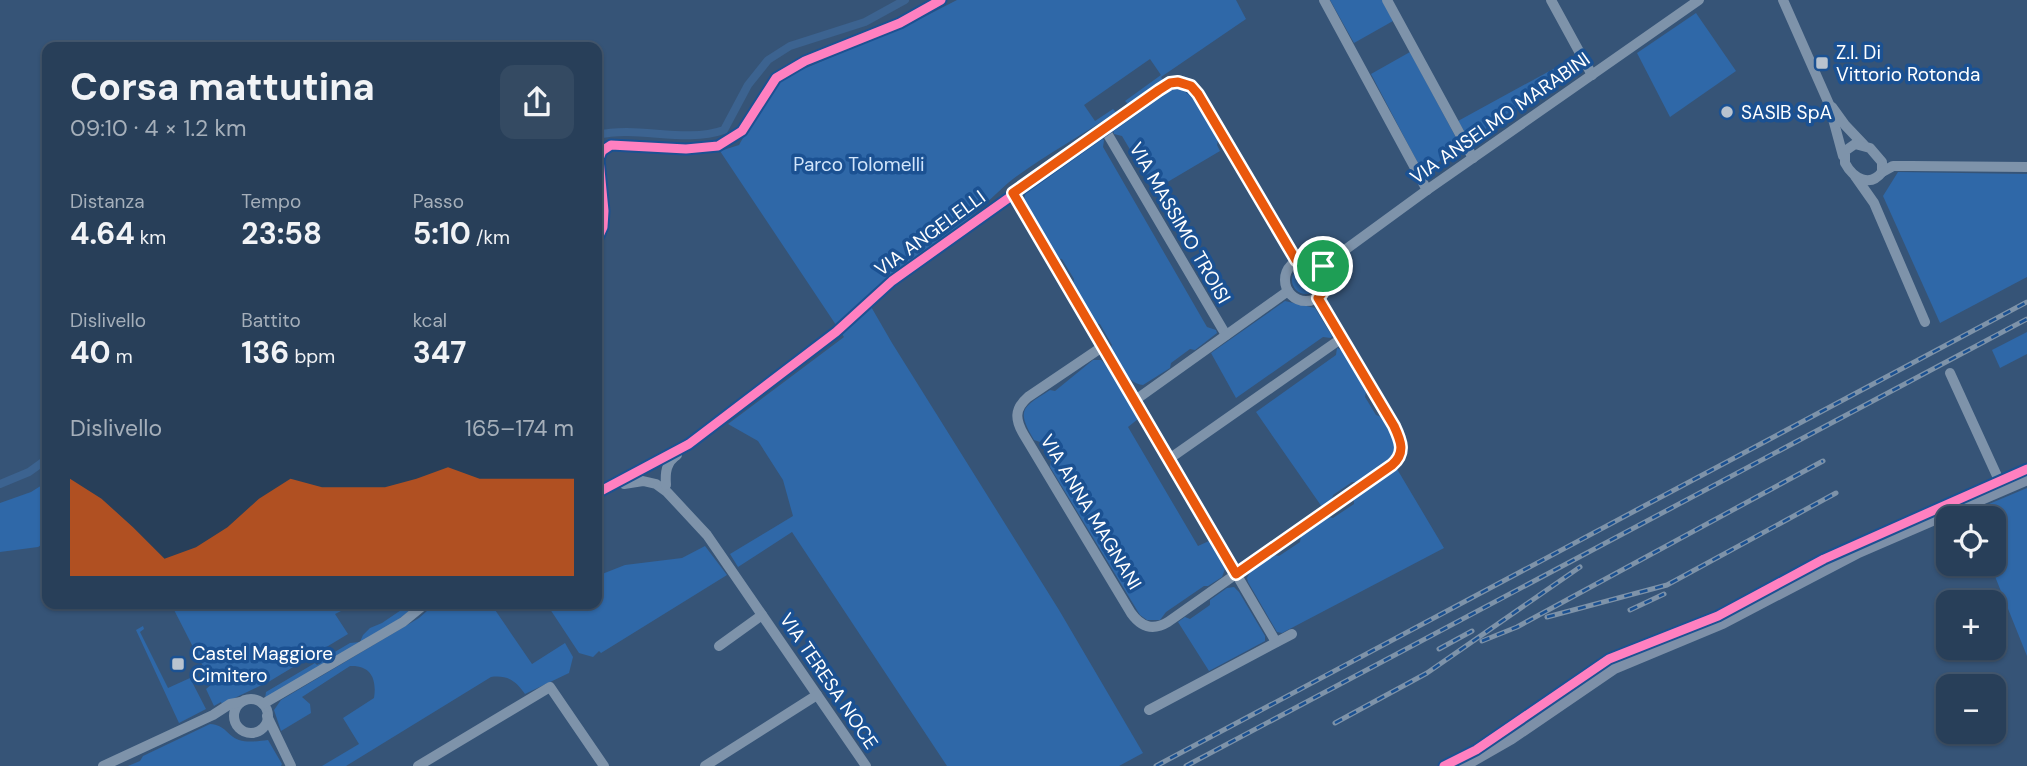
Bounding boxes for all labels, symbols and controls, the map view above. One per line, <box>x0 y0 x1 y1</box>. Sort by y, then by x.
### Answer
place label: Z.I. Di Vittorio Rotonda <box>1836 40 1980 87</box>
street label: VIA ANSELMO MARABINI <box>1405 46 1595 190</box>
marker: Z.I. Di Vittorio Rotonda <box>1814 55 1830 71</box>
text: Corsa mattutina <box>70 62 375 112</box>
button: share <box>500 65 574 139</box>
place label: SASIB SpA <box>1741 100 1833 125</box>
marker: SASIB SpA <box>1719 104 1735 120</box>
text: 09:10 · 4 × 1.2 km <box>70 113 247 143</box>
street label: VIA MASSIMO TROISI <box>1124 138 1236 308</box>
park label: Parco Tolomelli <box>793 152 925 177</box>
street label: VIA ANGELELLI <box>870 184 990 282</box>
text: Distanza <box>70 189 144 214</box>
text: Tempo <box>241 189 301 214</box>
text: Passo <box>413 189 464 214</box>
text: 4.64 <box>70 214 135 253</box>
text: 23:58 <box>241 214 322 253</box>
text: 5:10 <box>413 214 471 253</box>
text: km <box>135 225 166 250</box>
text: /km <box>471 225 510 250</box>
pin <box>1293 236 1353 296</box>
icon: arrive <box>1304 247 1342 285</box>
text: Dislivello <box>70 308 146 333</box>
text: Battito <box>241 308 301 333</box>
text: kcal <box>413 308 447 333</box>
text: 40 <box>70 333 111 372</box>
text: 136 <box>241 333 289 372</box>
text: 347 <box>413 333 466 372</box>
text: m <box>111 344 133 369</box>
text: bpm <box>289 344 335 369</box>
text: Dislivello <box>70 413 162 443</box>
text: 165–174 m <box>465 413 574 443</box>
street label: VIA ANNA MAGNANI <box>1035 430 1147 594</box>
map controls <box>1936 506 2006 744</box>
button: locate <box>1936 506 2006 576</box>
button: + <box>1936 590 2006 660</box>
street label: VIA TERESA NOCE <box>774 608 884 754</box>
place label: Castel Maggiore Cimitero <box>192 641 333 688</box>
marker: Castel Maggiore Cimitero <box>170 656 186 672</box>
button: − <box>1936 674 2006 744</box>

